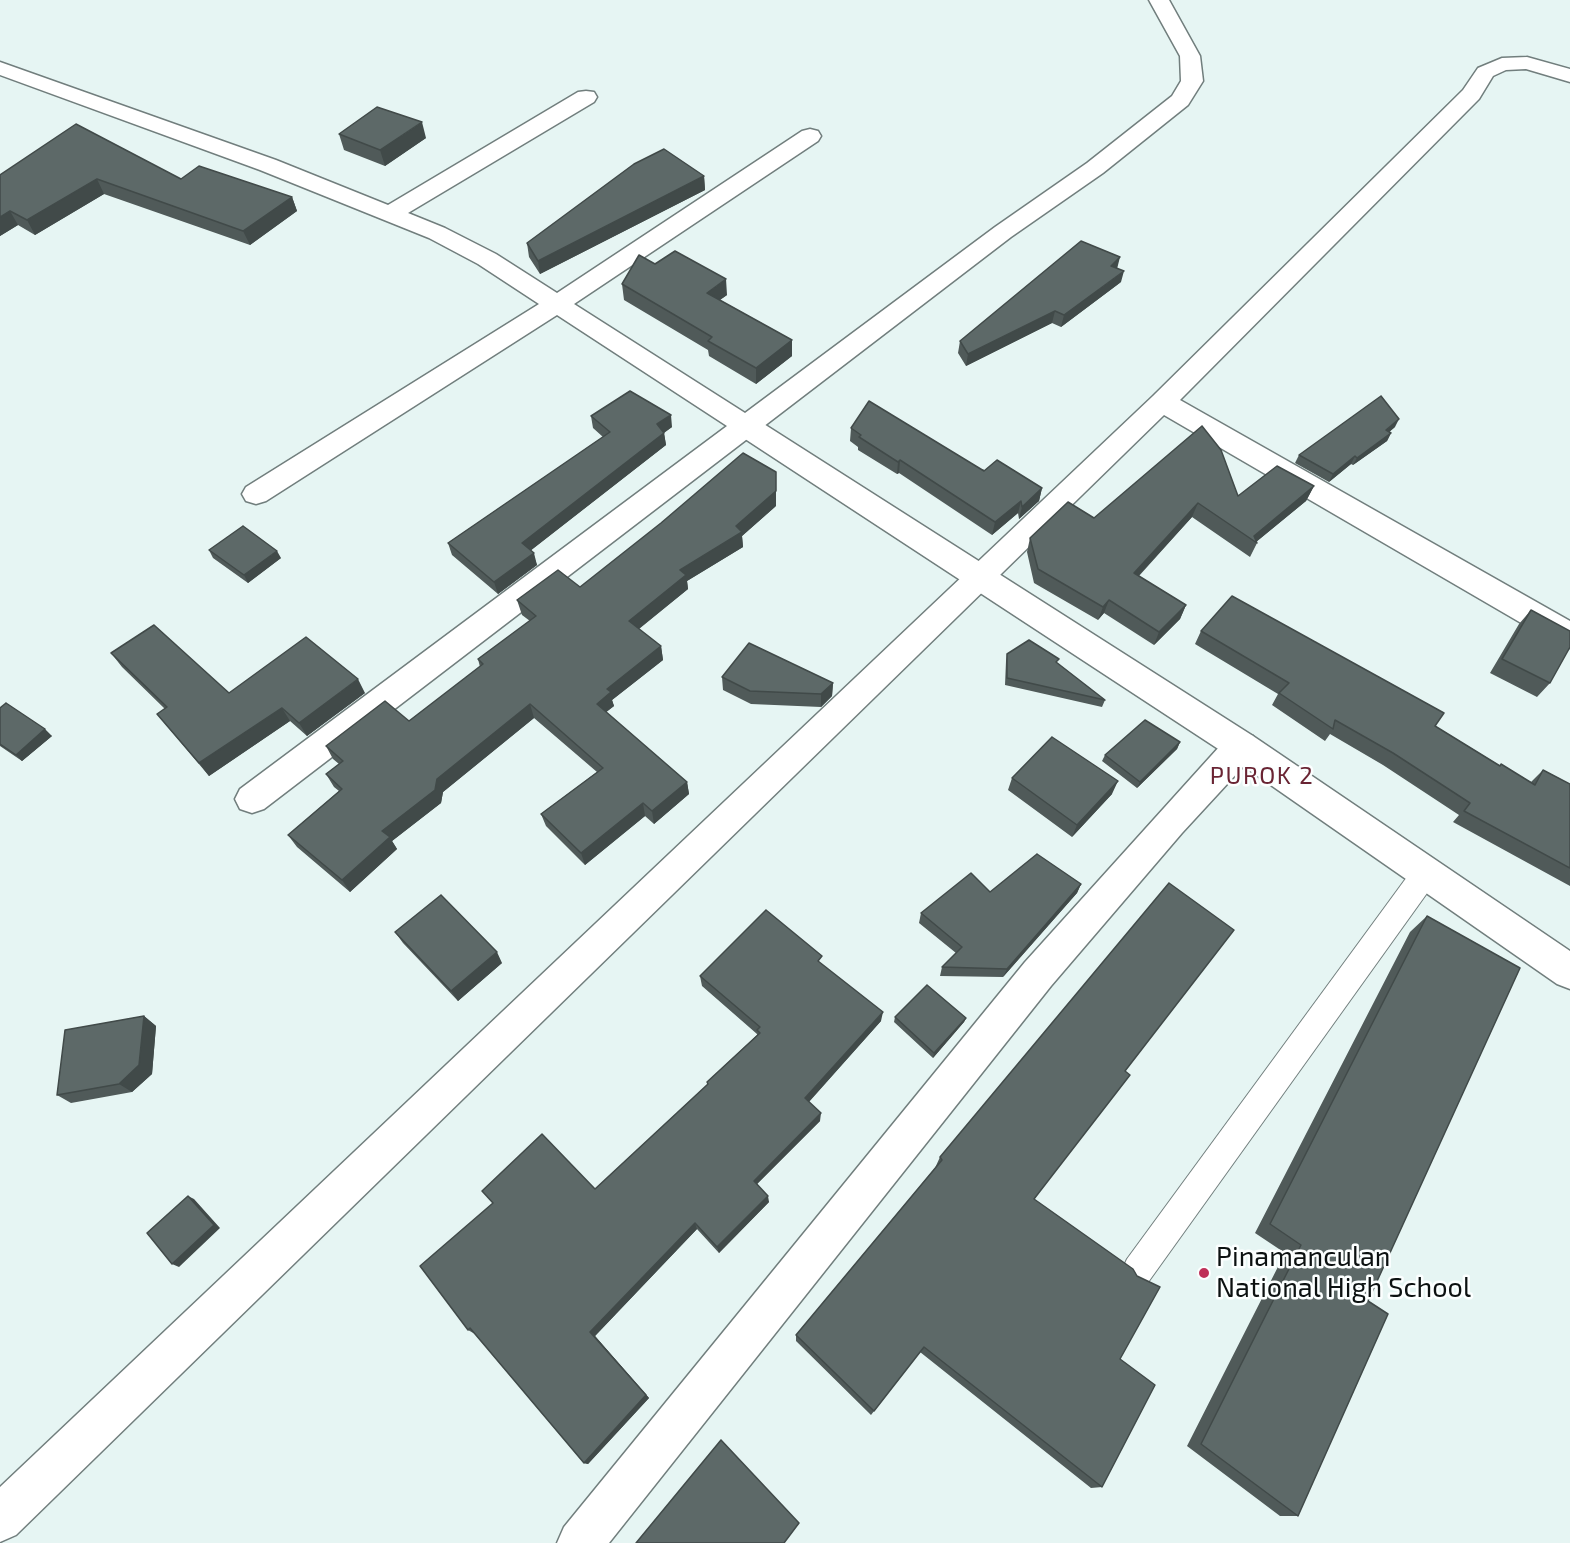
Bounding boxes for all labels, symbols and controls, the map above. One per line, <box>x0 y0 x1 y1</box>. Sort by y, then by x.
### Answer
district label: PUROK 2 <box>1210 762 1314 790</box>
place label: Pinamanculan National High School <box>1216 1241 1471 1304</box>
marker: Pinamanculan National High School <box>1197 1266 1211 1280</box>

